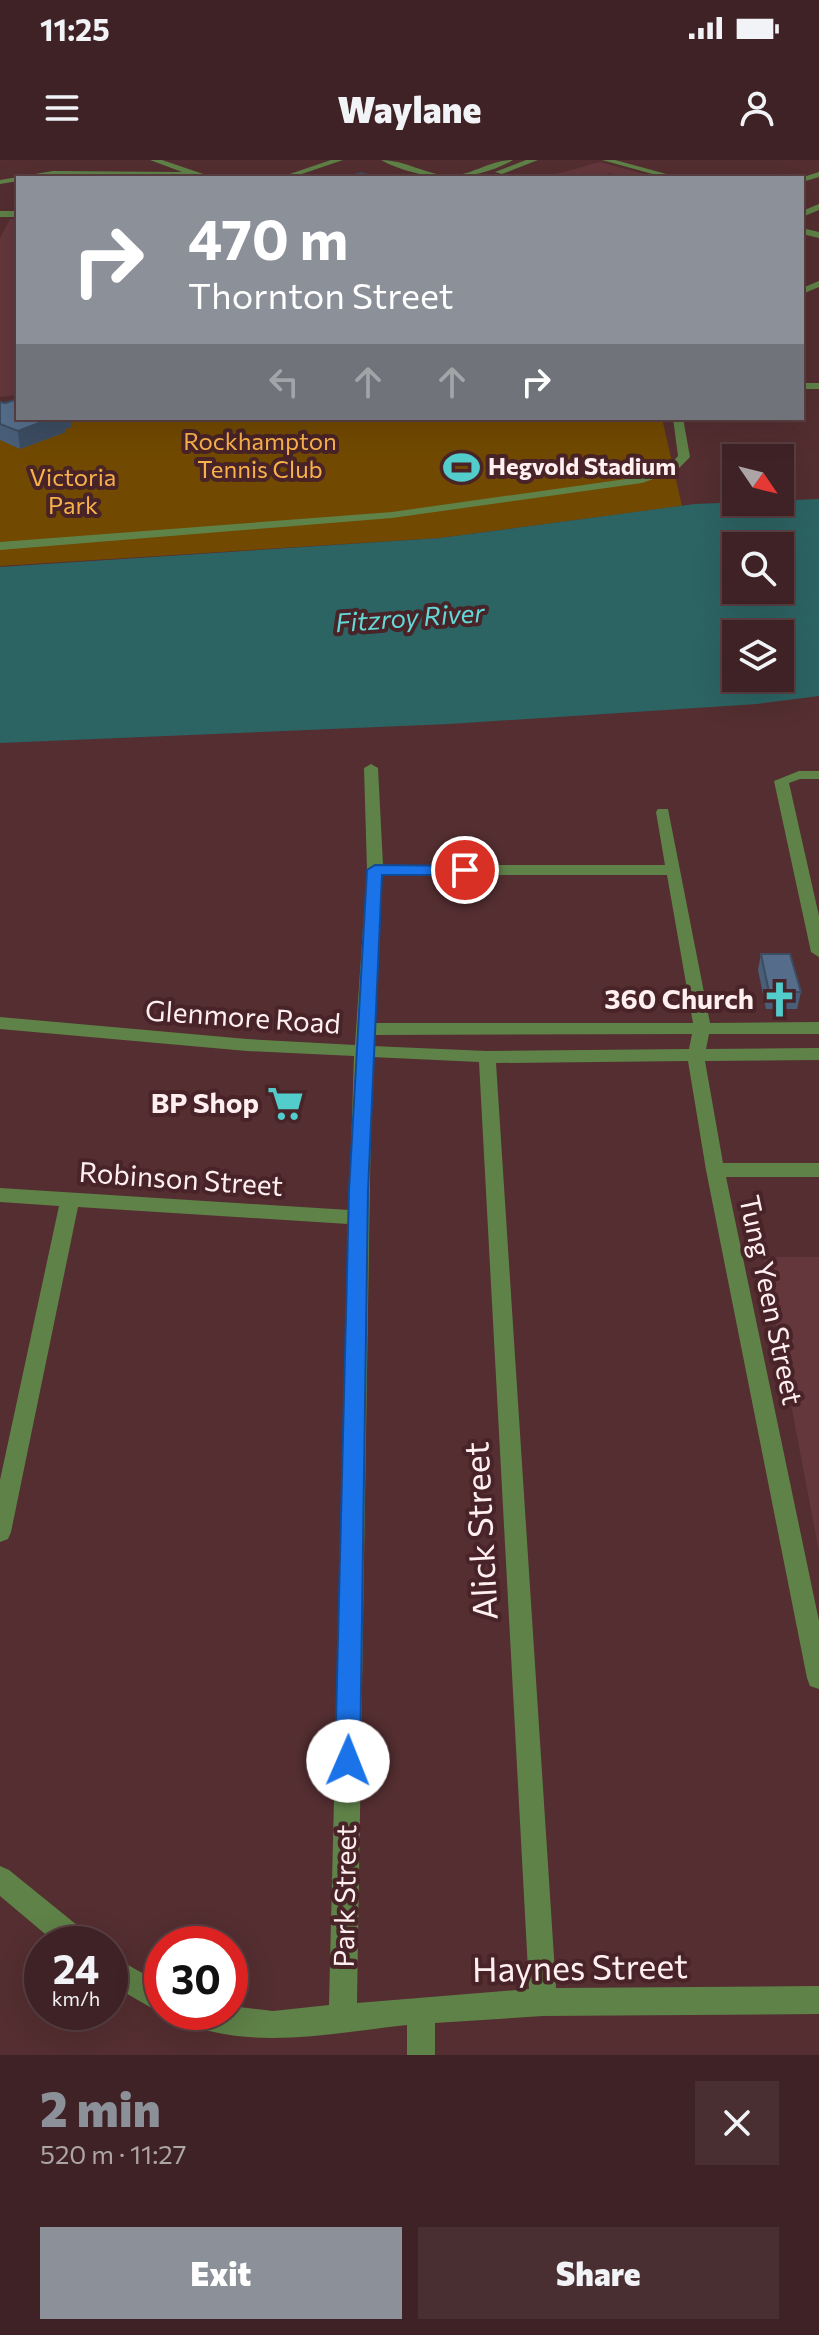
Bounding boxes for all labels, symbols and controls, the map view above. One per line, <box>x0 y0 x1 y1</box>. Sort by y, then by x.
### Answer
text: 11:25 <box>40 10 110 47</box>
icon: menu <box>40 86 84 130</box>
text: Waylane <box>338 86 481 130</box>
icon: person <box>735 86 779 130</box>
text: 470 m <box>188 203 348 272</box>
icon: right <box>56 208 160 312</box>
text: Thornton Street <box>188 272 454 316</box>
icon: left <box>262 360 306 404</box>
icon: ahead <box>346 360 390 404</box>
icon: ahead <box>430 360 474 404</box>
icon: right <box>514 360 558 404</box>
park label: Rockhampton Tennis Club <box>183 426 337 483</box>
north arrow <box>722 444 794 516</box>
map controls <box>722 444 794 692</box>
sports icon: Hegvold Stadium <box>443 448 481 486</box>
place label: Hegvold Stadium <box>488 451 676 480</box>
park label: Victoria Park <box>30 462 116 519</box>
button: search <box>722 532 794 604</box>
water label: Fitzroy River <box>334 596 487 637</box>
button: layers <box>722 620 794 692</box>
pin <box>431 836 499 904</box>
icon: arrive <box>443 848 487 892</box>
church icon: 360 Church <box>761 980 799 1018</box>
place label: 360 Church <box>604 981 754 1015</box>
street label: Glenmore Road <box>144 992 342 1040</box>
supermarket icon: BP Shop <box>266 1084 304 1122</box>
place label: BP Shop <box>151 1085 259 1119</box>
street label: Robinson Street <box>78 1154 284 1202</box>
street label: Tung Yeen Street <box>733 1192 811 1408</box>
street label: Alick Street <box>453 1441 505 1621</box>
position arrow <box>306 1719 390 1803</box>
street label: Park Street <box>326 1824 362 1968</box>
speed limit sign: 30 <box>144 1926 248 2030</box>
text: 24 <box>53 1943 99 1992</box>
street label: Haynes Street <box>472 1943 688 1989</box>
text: km/h <box>52 1986 100 2010</box>
text: 2 min <box>40 2078 161 2137</box>
button: close <box>695 2081 779 2165</box>
text: 520 m · 11:27 <box>40 2138 186 2169</box>
button: Exit <box>40 2227 402 2319</box>
button: Share <box>418 2227 779 2319</box>

